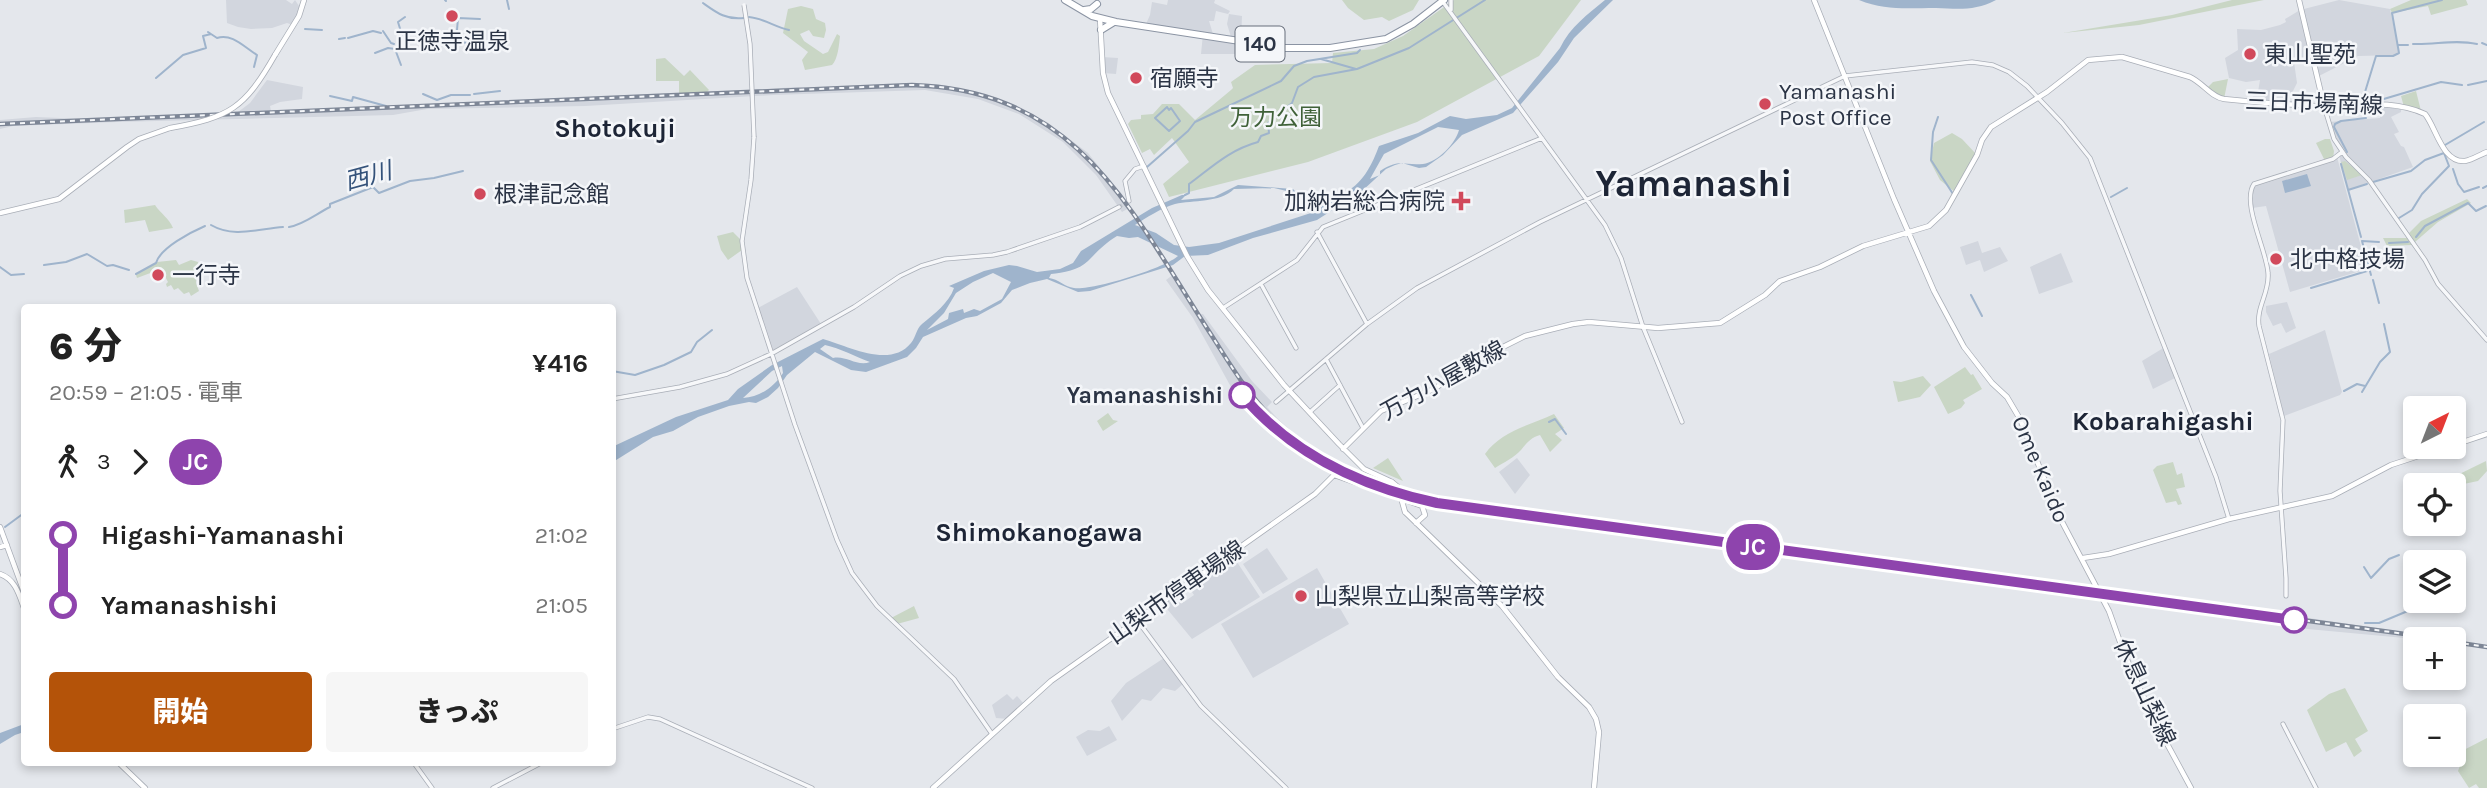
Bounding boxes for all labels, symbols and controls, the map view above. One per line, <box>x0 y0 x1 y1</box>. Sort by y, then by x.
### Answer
marker: 正徳寺温泉 <box>444 8 460 24</box>
road number: 140 <box>1236 26 1284 61</box>
place label: 正徳寺温泉 <box>395 28 510 55</box>
place label: 東山聖苑 <box>2264 41 2356 68</box>
marker: 東山聖苑 <box>2242 46 2258 62</box>
place label: 宿願寺 <box>1150 65 1219 92</box>
marker: 宿願寺 <box>1128 70 1144 86</box>
place label: Yamanashi Post Office <box>1779 78 1896 131</box>
street label: 三日市場南線 <box>2245 88 2383 119</box>
marker: Yamanashi Post Office <box>1757 96 1773 112</box>
park label: 万力公園 <box>1230 104 1322 131</box>
district label: Shotokuji <box>554 113 676 144</box>
water label: 西川 <box>341 155 398 196</box>
district label: Yamanashi <box>1596 162 1792 205</box>
place label: 根津記念館 <box>494 181 609 208</box>
marker: 根津記念館 <box>472 186 488 202</box>
place label: 加納岩総合病院 <box>1284 188 1445 215</box>
marker: 加納岩総合病院 <box>1451 191 1471 211</box>
place label: 北中格技場 <box>2290 246 2405 273</box>
marker: 北中格技場 <box>2268 251 2284 267</box>
place label: 一行寺 <box>172 262 241 289</box>
marker: 一行寺 <box>150 267 166 283</box>
text: 6 分 <box>49 324 122 369</box>
street label: 万力小屋敷線 <box>1376 335 1510 426</box>
text: ¥416 <box>532 348 588 379</box>
text: 20:59 – 21:05 · 電車 <box>49 379 243 406</box>
place label: Yamanashishi <box>1067 382 1223 409</box>
marker: Yamanashishi <box>1229 382 1255 408</box>
north arrow <box>2403 396 2466 458</box>
map controls <box>2403 396 2466 767</box>
district label: Kobarahigashi <box>2072 406 2254 437</box>
street label: Ome Kaido <box>2006 412 2075 527</box>
icon: walk <box>49 443 87 481</box>
icon: forward <box>121 443 159 481</box>
text: 3 <box>97 448 111 475</box>
text: JC <box>183 448 208 476</box>
button: locate <box>2403 473 2466 536</box>
district label: Shimokanogawa <box>935 517 1143 548</box>
text: Higashi-Yamanashi <box>101 520 345 551</box>
text: 21:02 <box>535 522 588 549</box>
line badge: JC <box>1722 524 1784 570</box>
text: JC <box>1740 533 1766 561</box>
street label: 山梨市停車場線 <box>1103 535 1250 650</box>
button: layers <box>2403 550 2466 613</box>
place label: 山梨県立山梨高等学校 <box>1315 583 1545 610</box>
marker: 山梨県立山梨高等学校 <box>1293 588 1309 604</box>
text: Yamanashishi <box>101 590 278 621</box>
text: 21:05 <box>535 592 588 619</box>
unlabelled marker <box>2281 607 2307 633</box>
button: + <box>2403 627 2466 690</box>
street label: 休息山梨線 <box>2108 634 2181 750</box>
button: 開始 <box>49 672 312 752</box>
button: きっぷ <box>326 672 588 752</box>
button: − <box>2403 704 2466 767</box>

